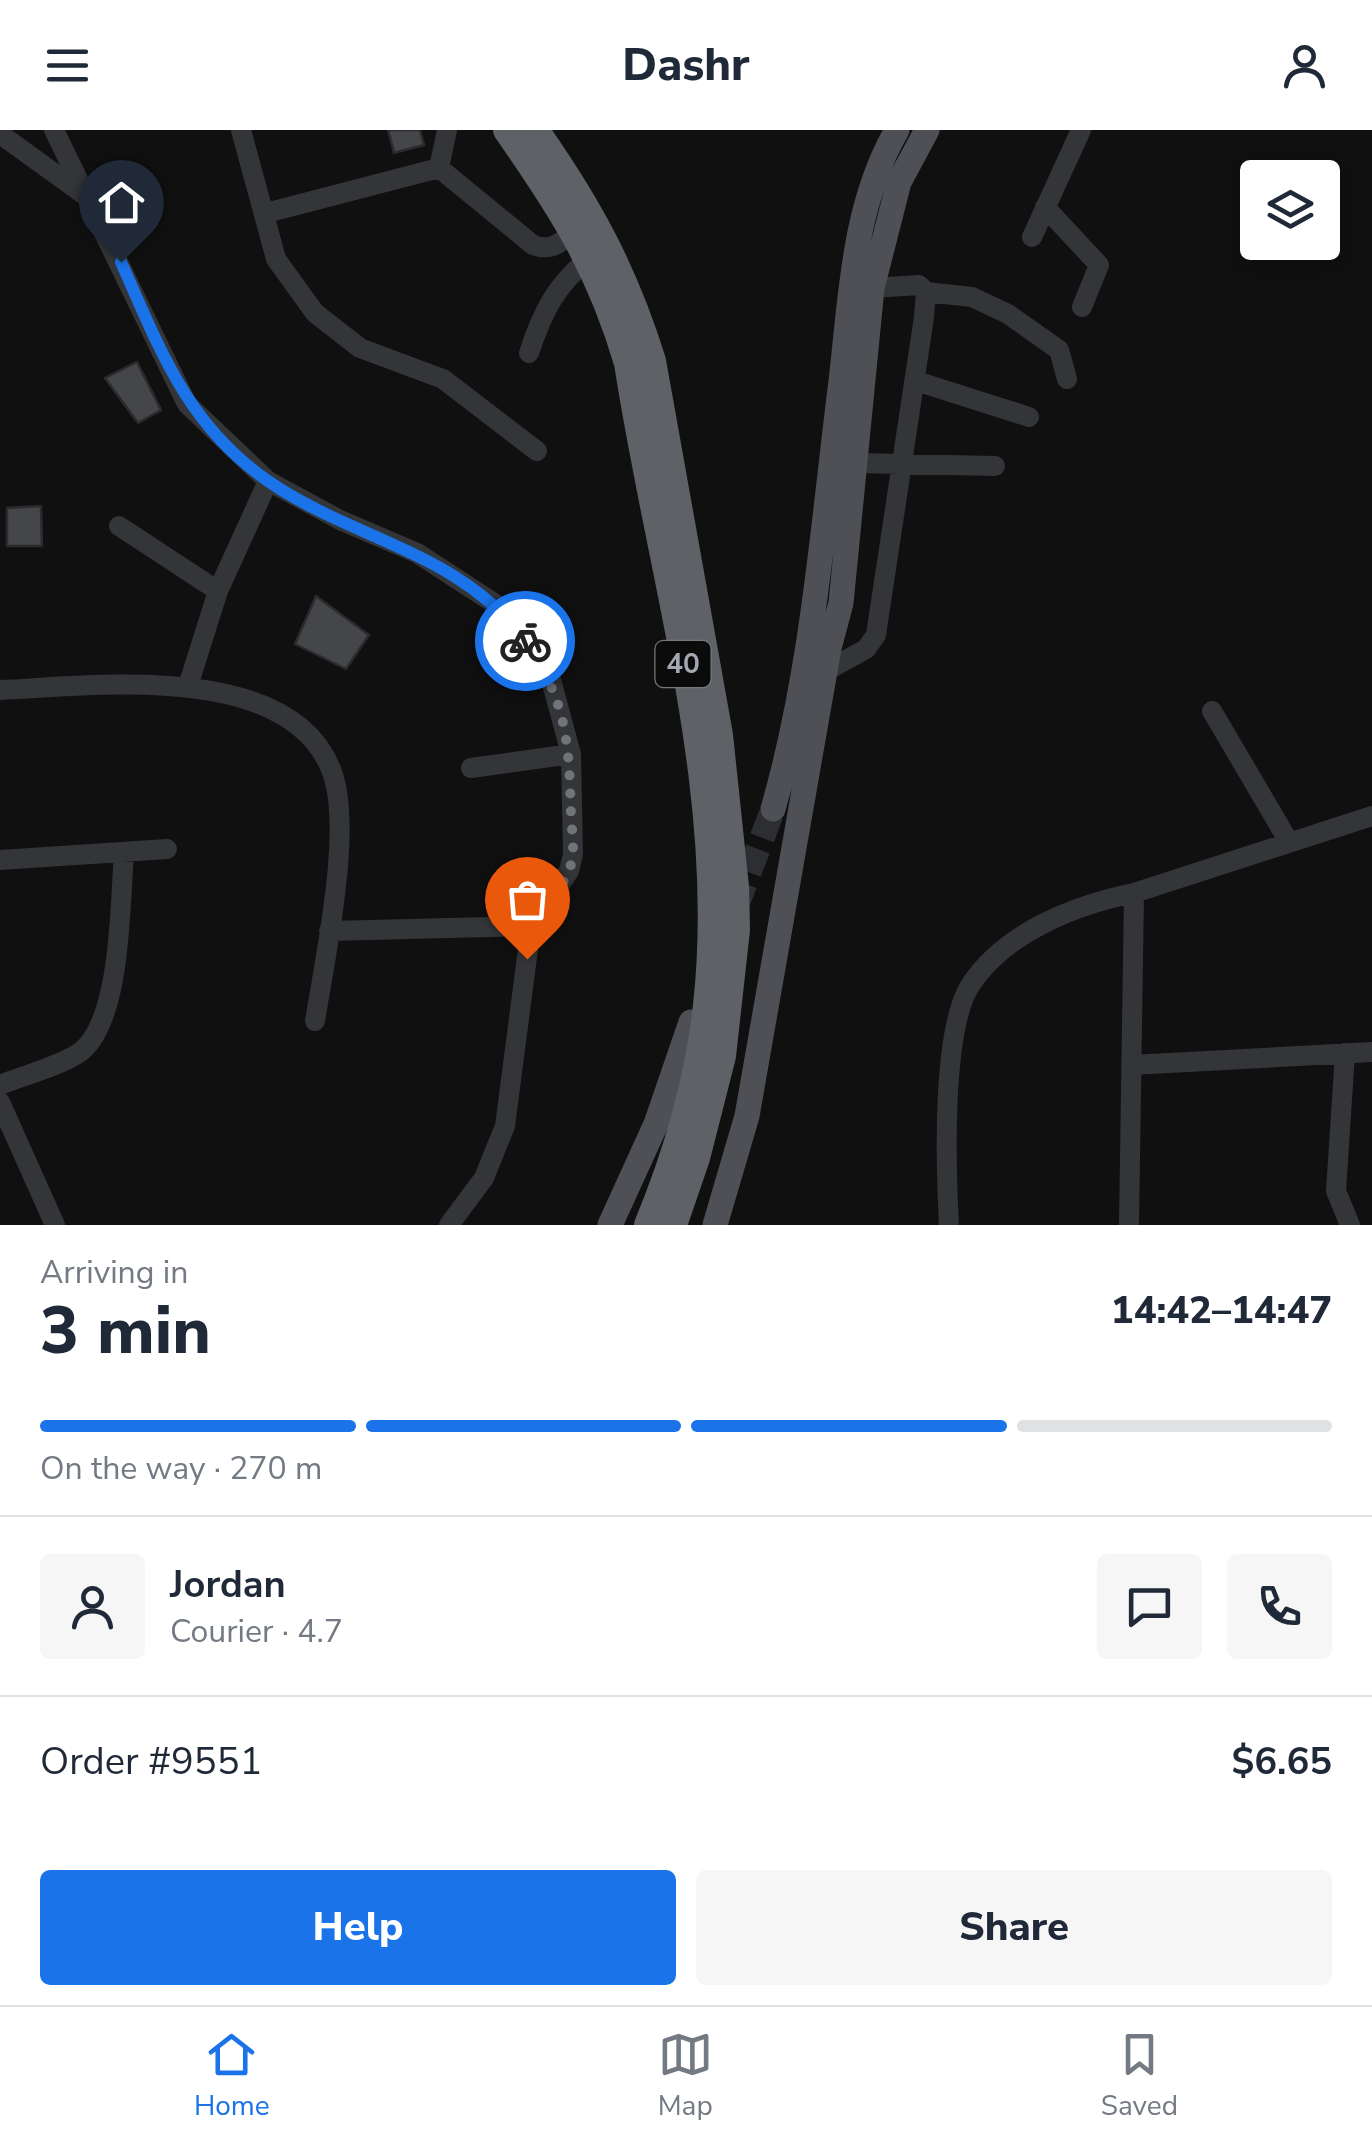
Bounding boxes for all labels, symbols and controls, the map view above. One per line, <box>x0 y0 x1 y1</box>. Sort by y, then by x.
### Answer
text: Dashr <box>622 35 750 96</box>
icon: menu <box>40 38 95 93</box>
icon: person <box>1277 38 1332 93</box>
pin <box>79 160 164 263</box>
map controls <box>1240 160 1340 260</box>
button: layers <box>1240 160 1340 260</box>
icon: home <box>94 175 149 230</box>
courier <box>475 591 575 691</box>
icon: bike <box>498 614 553 669</box>
road number: 40 <box>656 641 710 687</box>
pin <box>485 857 570 960</box>
icon: bag <box>500 872 555 927</box>
text: Arriving in <box>40 1251 188 1294</box>
text: 14:42–14:47 <box>1111 1285 1332 1336</box>
text: 3 min <box>40 1287 211 1376</box>
text: On the way · 270 m <box>40 1447 322 1490</box>
button: person <box>40 1554 145 1659</box>
button: chat <box>1097 1554 1202 1659</box>
button: phone <box>1227 1554 1332 1659</box>
text: Jordan <box>170 1559 286 1610</box>
text: Courier · 4.7 <box>170 1610 343 1653</box>
text: Order #9551 <box>40 1736 262 1787</box>
text: $6.65 <box>1231 1736 1332 1787</box>
button: Help <box>40 1870 676 1985</box>
button: Share <box>696 1870 1332 1985</box>
tab: Home <box>194 2027 270 2125</box>
tab: Map <box>658 2027 713 2125</box>
tab: Saved <box>1101 2027 1178 2125</box>

